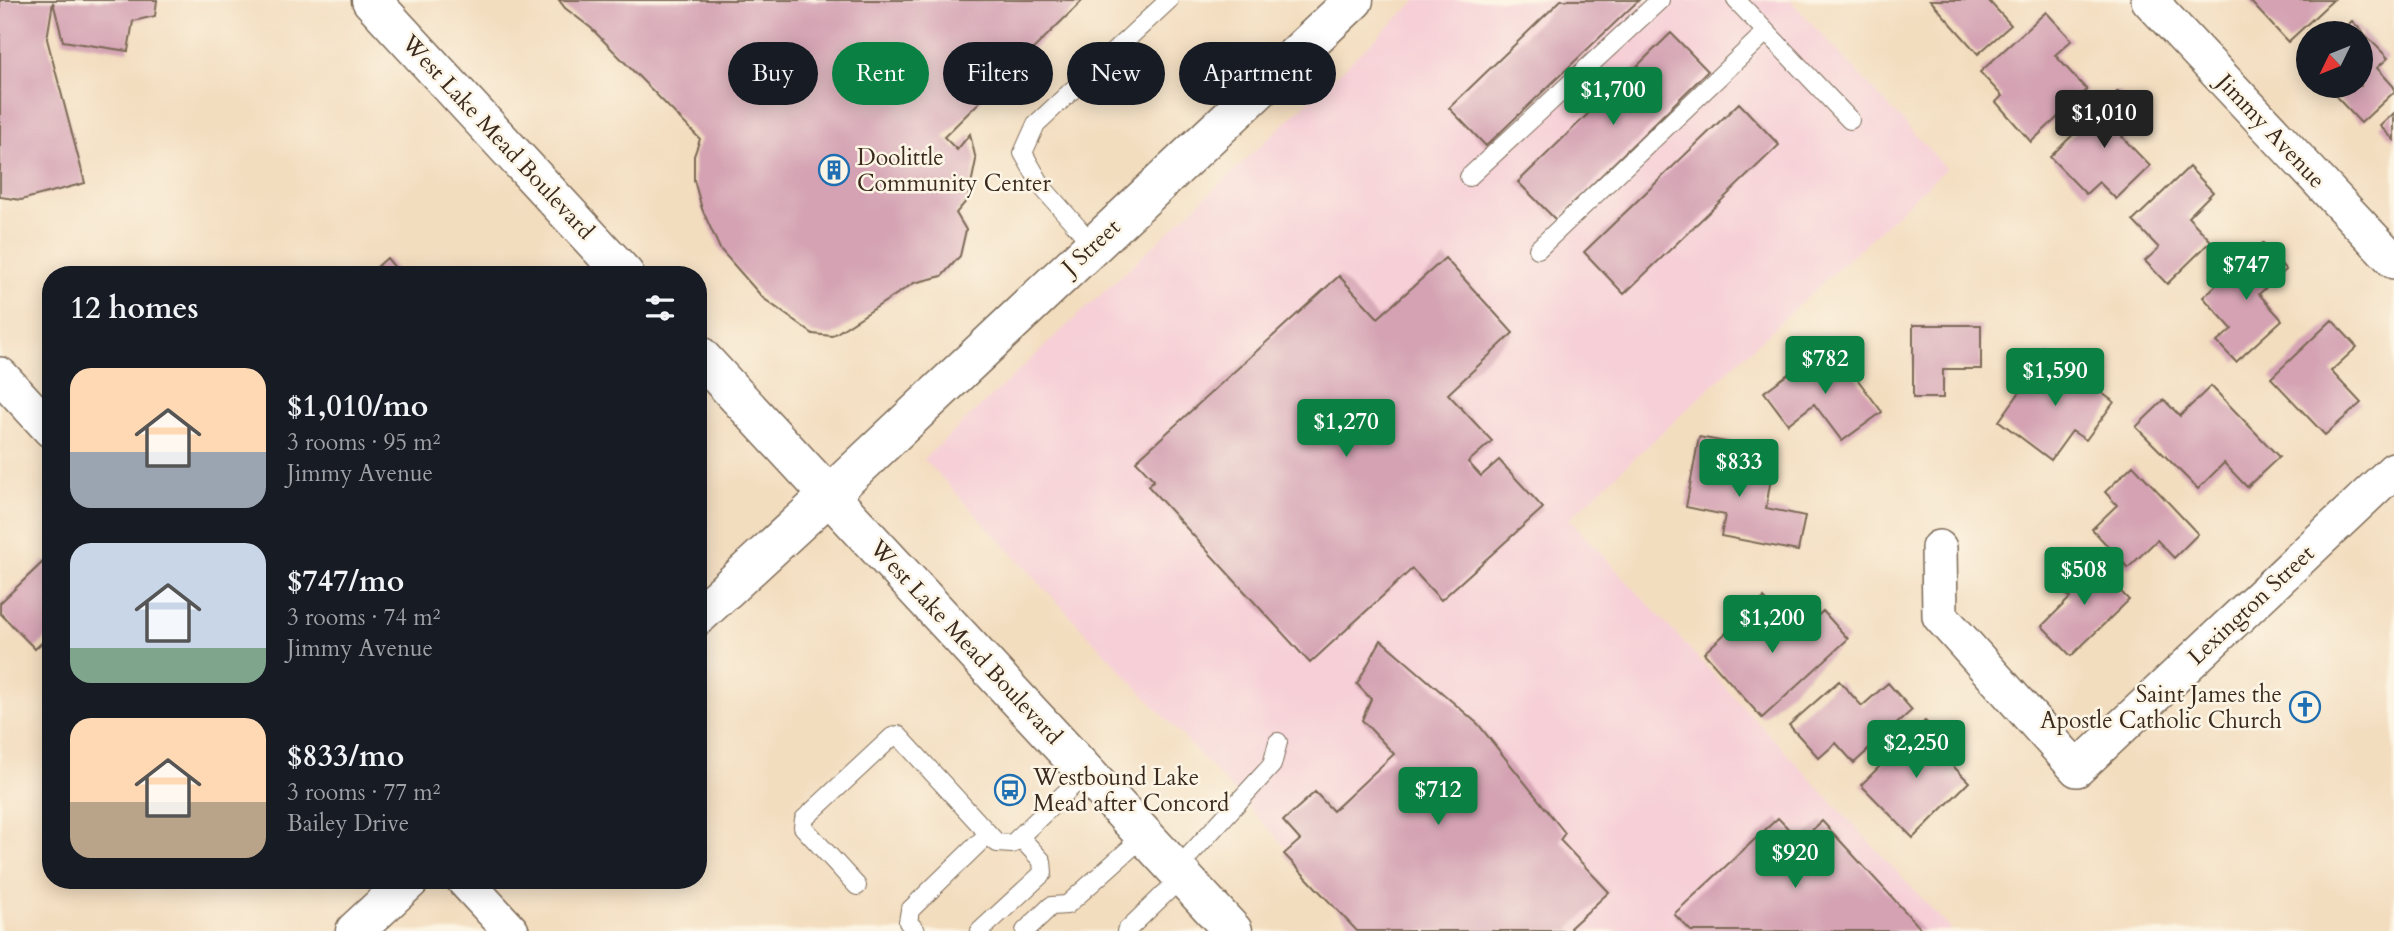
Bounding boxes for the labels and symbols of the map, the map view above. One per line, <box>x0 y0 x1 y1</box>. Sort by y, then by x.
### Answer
north arrow <box>2296 21 2373 98</box>
street label: West Lake Mead Boulevard <box>394 27 602 247</box>
street label: Jimmy Avenue <box>2208 65 2332 195</box>
pin: $1,700 <box>1556 68 1670 127</box>
pin: $1,010 <box>2047 90 2161 150</box>
place label: Doolittle Community Center <box>857 142 1051 199</box>
building icon: Doolittle Community Center <box>817 153 851 187</box>
street label: J Street <box>1053 212 1127 284</box>
pin: $747 <box>2205 243 2287 302</box>
pin: $782 <box>1784 336 1866 396</box>
pin: $1,590 <box>1998 348 2112 408</box>
pin: $1,270 <box>1289 400 1403 459</box>
pin: $833 <box>1698 440 1780 499</box>
street label: West Lake Mead Boulevard <box>862 532 1070 752</box>
street label: Lexington Street <box>2181 538 2321 672</box>
pin: $508 <box>2043 548 2125 607</box>
pin: $1,200 <box>1715 596 1829 655</box>
place label: Saint James the Apostle Catholic Church <box>2040 679 2282 736</box>
church icon: Saint James the Apostle Catholic Church <box>2288 690 2322 724</box>
pin: $2,250 <box>1859 720 1973 780</box>
place label: Westbound Lake Mead after Concord <box>1032 762 1230 819</box>
pin: $712 <box>1397 768 1479 827</box>
bus stop icon: Westbound Lake Mead after Concord <box>993 773 1027 807</box>
pin: $920 <box>1754 830 1836 890</box>

